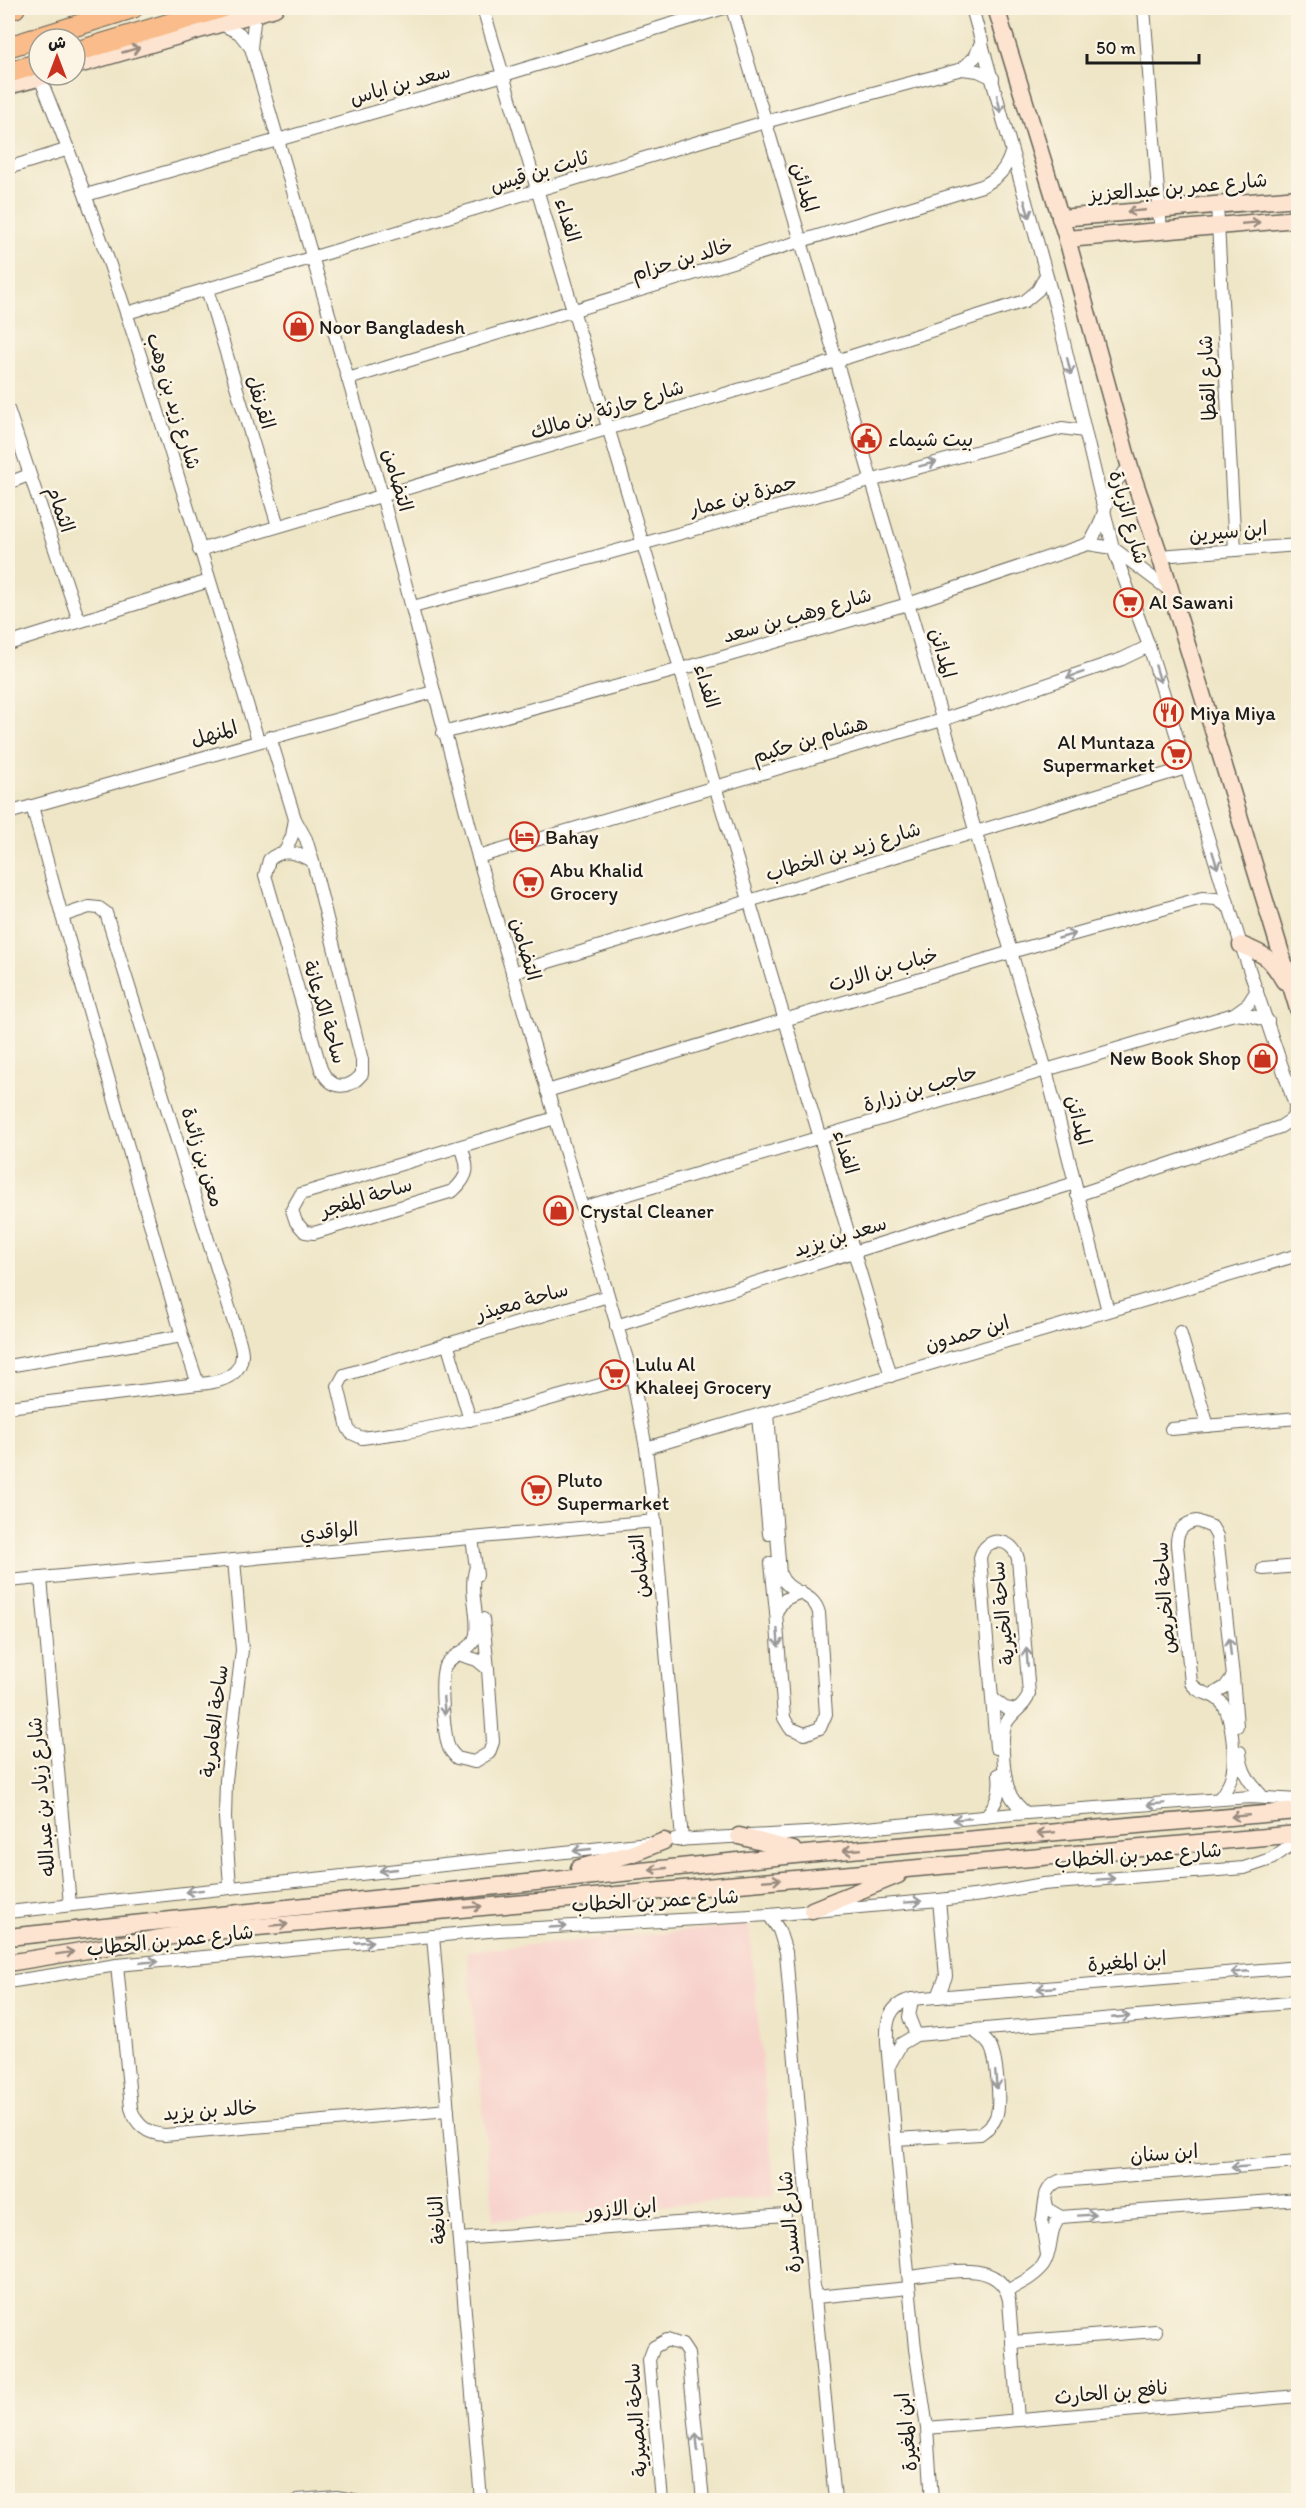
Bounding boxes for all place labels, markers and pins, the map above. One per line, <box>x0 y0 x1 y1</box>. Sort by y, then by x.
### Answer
shop icon: Noor Bangladesh <box>282 311 314 343</box>
place label: Noor Bangladesh <box>319 315 466 339</box>
public building icon: بيت شيماء <box>851 423 883 455</box>
place label: بيت شيماء <box>888 427 973 451</box>
supermarket icon: Al Sawani <box>1112 586 1144 618</box>
place label: Al Sawani <box>1149 590 1234 614</box>
restaurant icon: Miya Miya <box>1153 697 1185 729</box>
place label: Miya Miya <box>1190 701 1276 725</box>
place label: Al Muntaza Supermarket <box>1043 730 1156 777</box>
supermarket icon: Al Muntaza Supermarket <box>1160 738 1192 770</box>
hotel icon: Bahay <box>508 821 540 853</box>
place label: Bahay <box>545 825 599 849</box>
place label: Abu Khalid Grocery <box>550 858 643 905</box>
supermarket icon: Abu Khalid Grocery <box>513 866 545 898</box>
shop icon: New Book Shop <box>1246 1042 1278 1074</box>
place label: New Book Shop <box>1109 1046 1241 1070</box>
shop icon: Crystal Cleaner <box>543 1195 575 1227</box>
place label: Crystal Cleaner <box>580 1199 714 1223</box>
place label: Lulu Al Khaleej Grocery <box>635 1352 772 1399</box>
supermarket icon: Lulu Al Khaleej Grocery <box>598 1359 630 1391</box>
place label: Pluto Supermarket <box>557 1468 669 1515</box>
supermarket icon: Pluto Supermarket <box>520 1475 552 1507</box>

